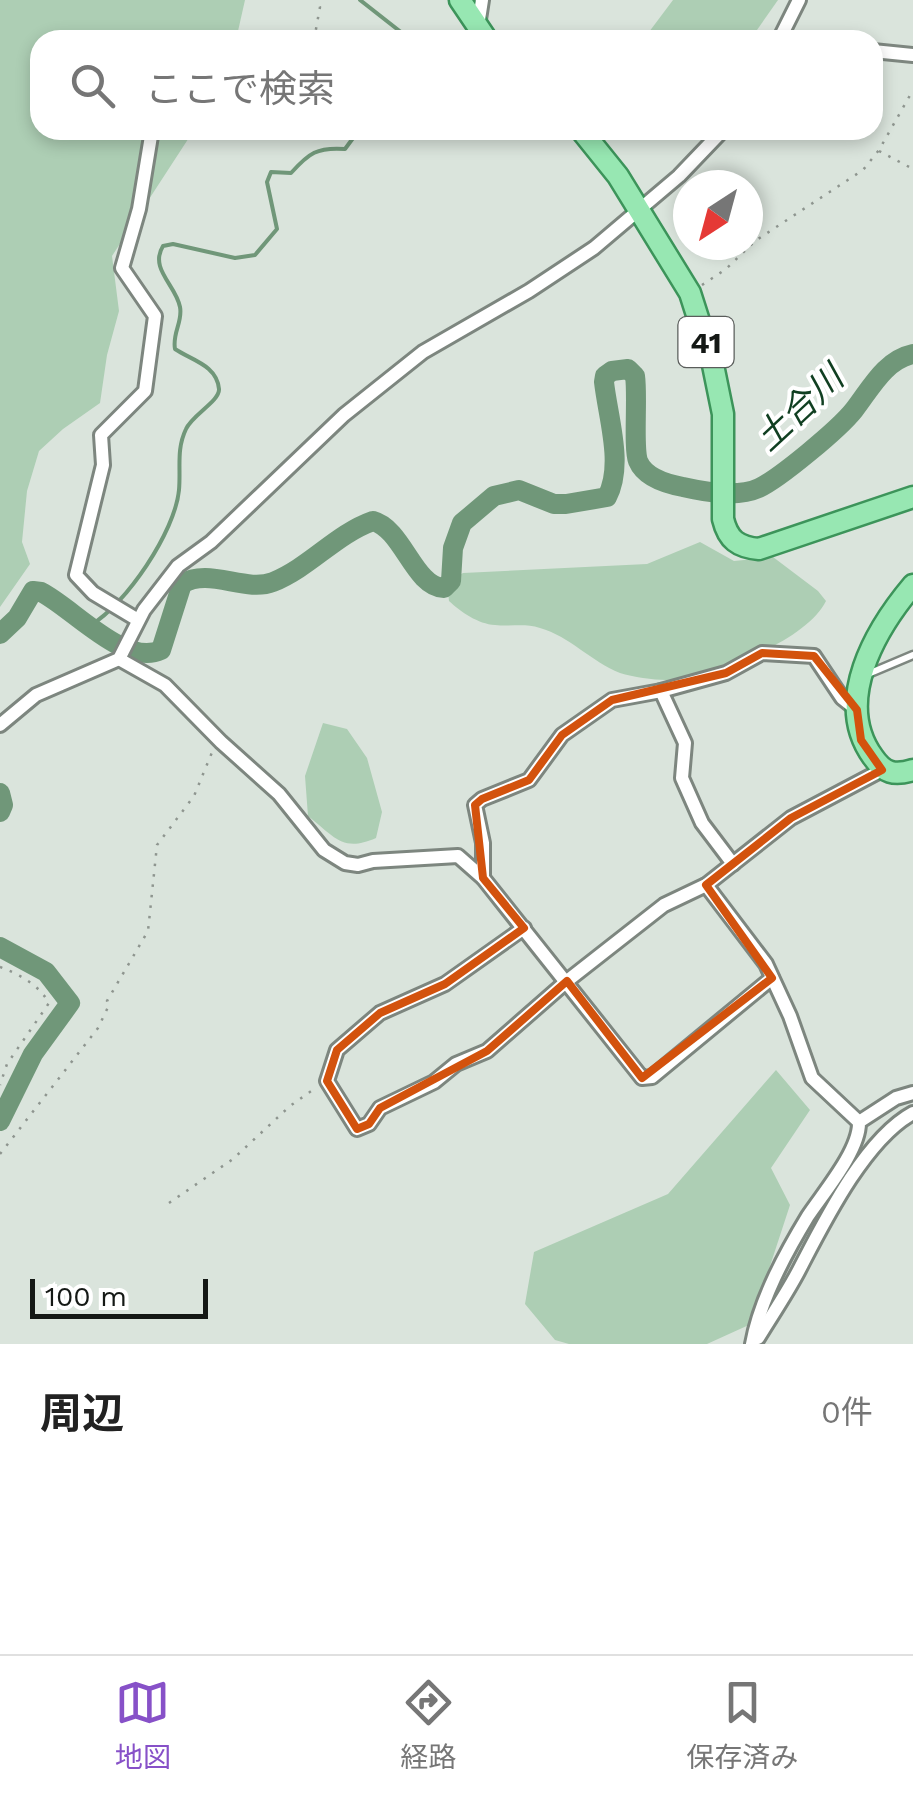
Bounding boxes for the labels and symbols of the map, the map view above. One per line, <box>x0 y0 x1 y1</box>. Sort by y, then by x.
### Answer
north arrow <box>673 170 763 260</box>
road number: 41 <box>678 317 734 367</box>
water label: 土合川 <box>746 354 855 459</box>
scale bar <box>30 1274 208 1318</box>

